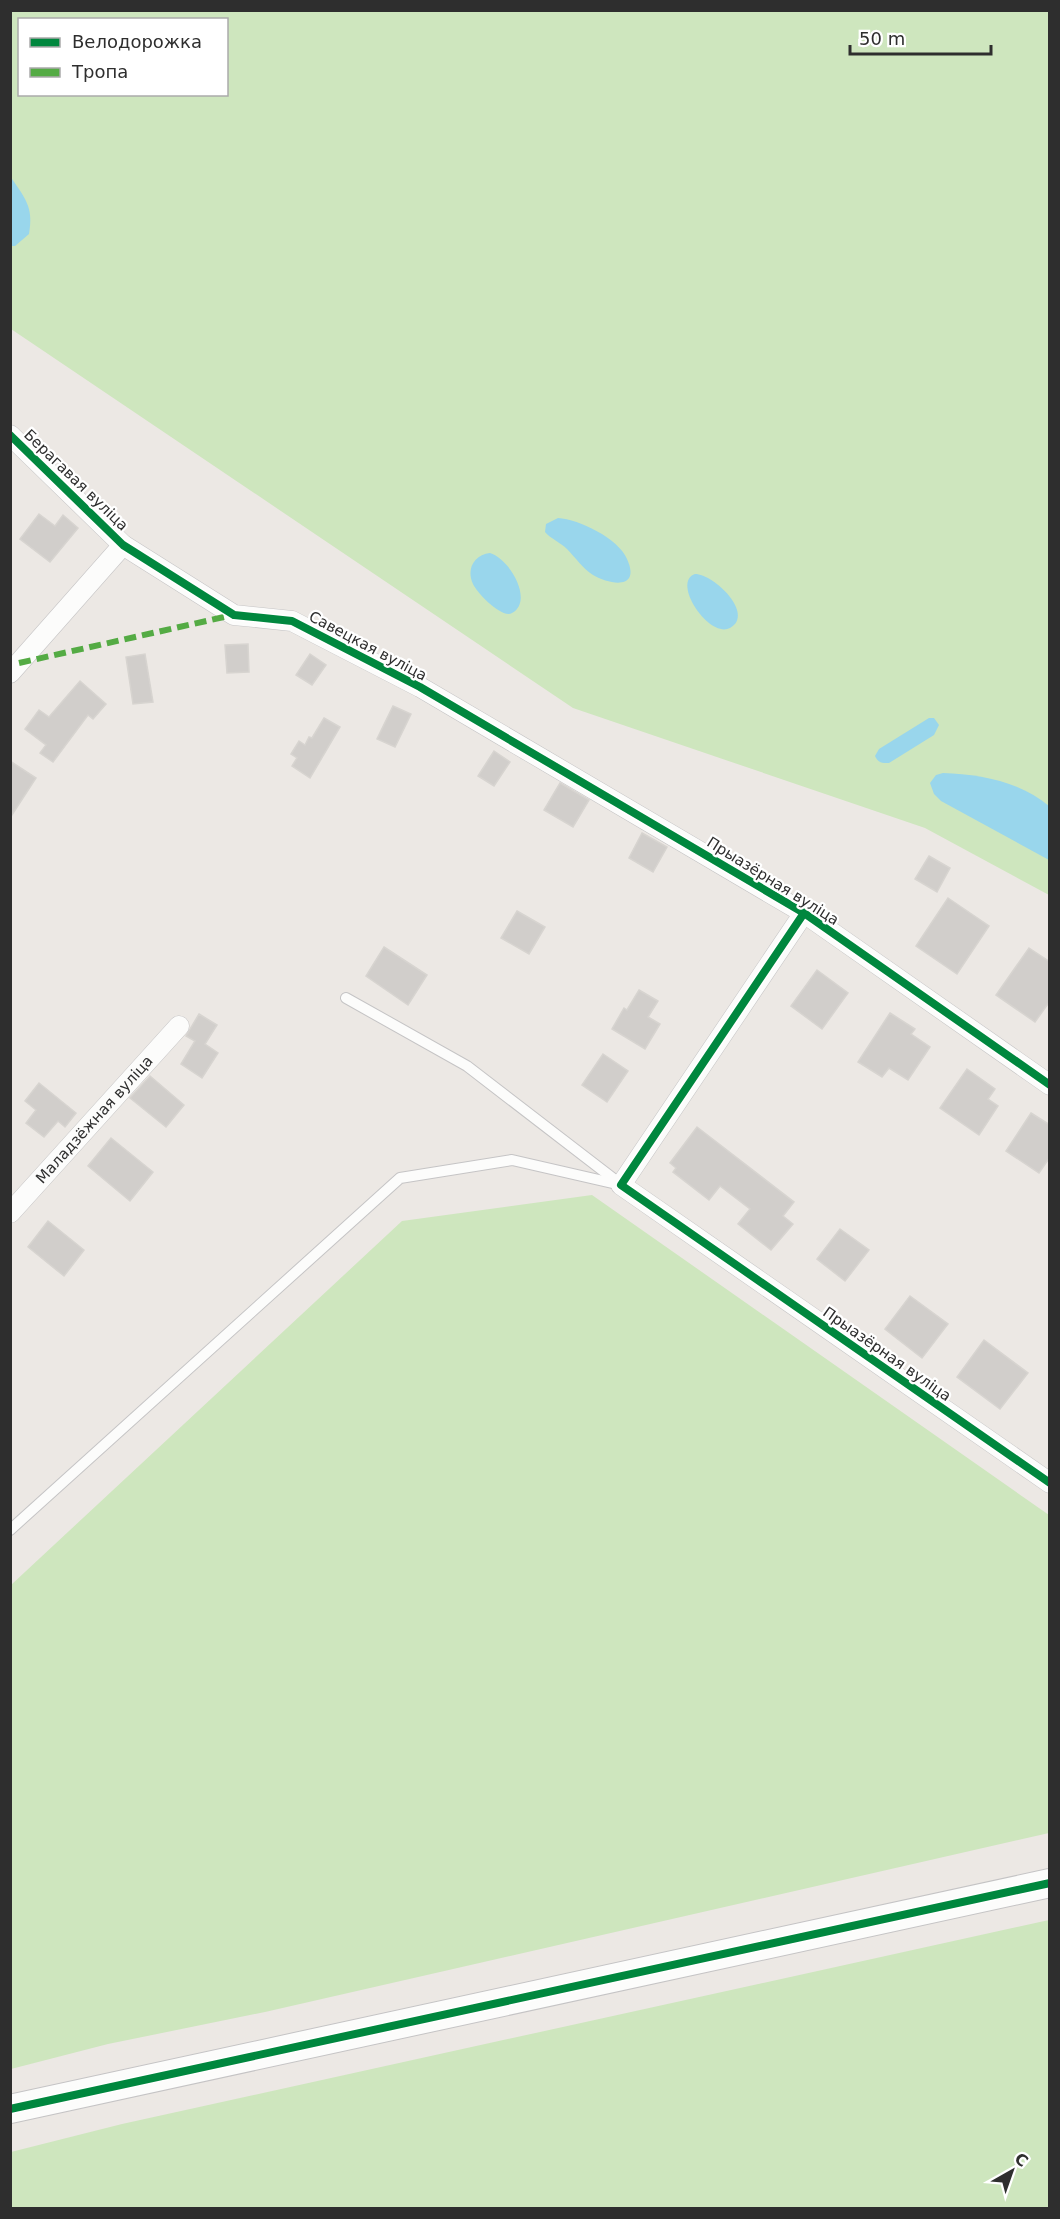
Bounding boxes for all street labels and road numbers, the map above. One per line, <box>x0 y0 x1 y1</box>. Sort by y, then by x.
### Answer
street label: Берагавая вуліца <box>20 426 132 534</box>
street label: Савецкая вуліца <box>306 607 430 685</box>
street label: Прыазёрная вуліца <box>704 833 842 929</box>
street label: Маладзёжная вуліца <box>32 1052 157 1187</box>
street label: Прыазёрная вуліца <box>819 1303 955 1405</box>

